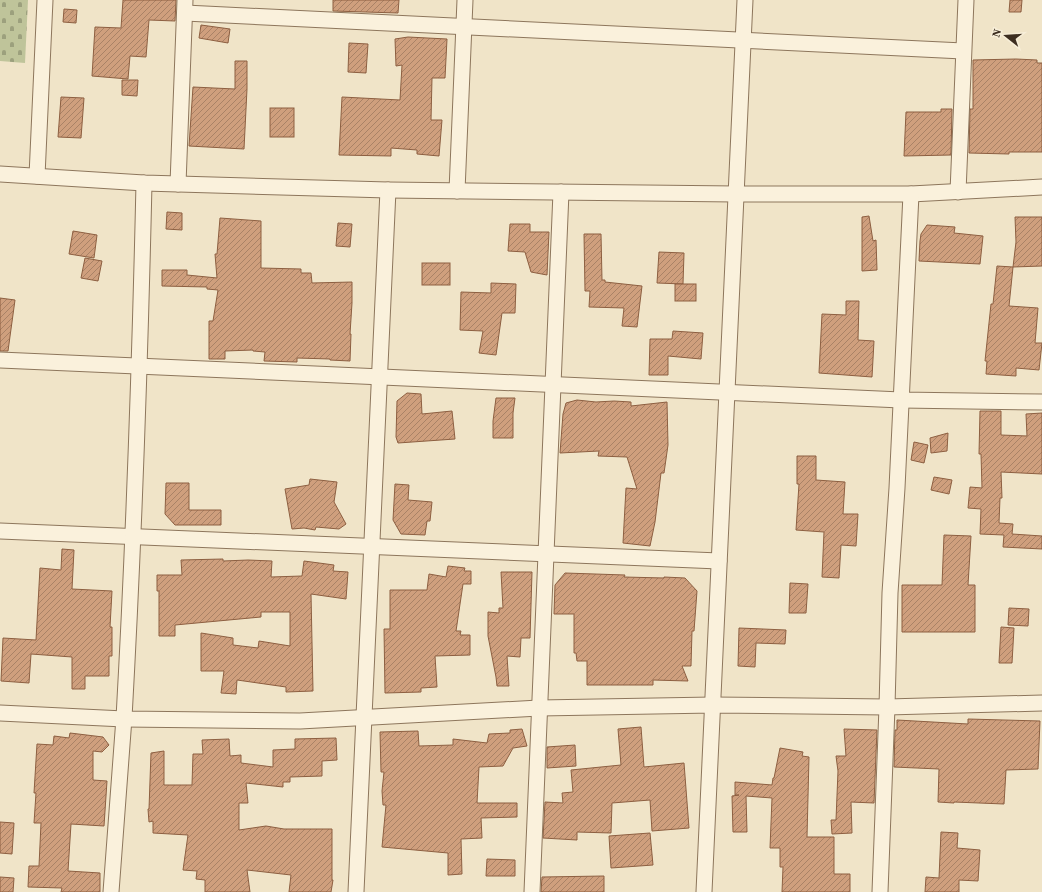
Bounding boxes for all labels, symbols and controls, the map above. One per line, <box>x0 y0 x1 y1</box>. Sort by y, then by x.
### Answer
north arrow <box>986 16 1026 56</box>
text: N <box>989 27 1005 39</box>

